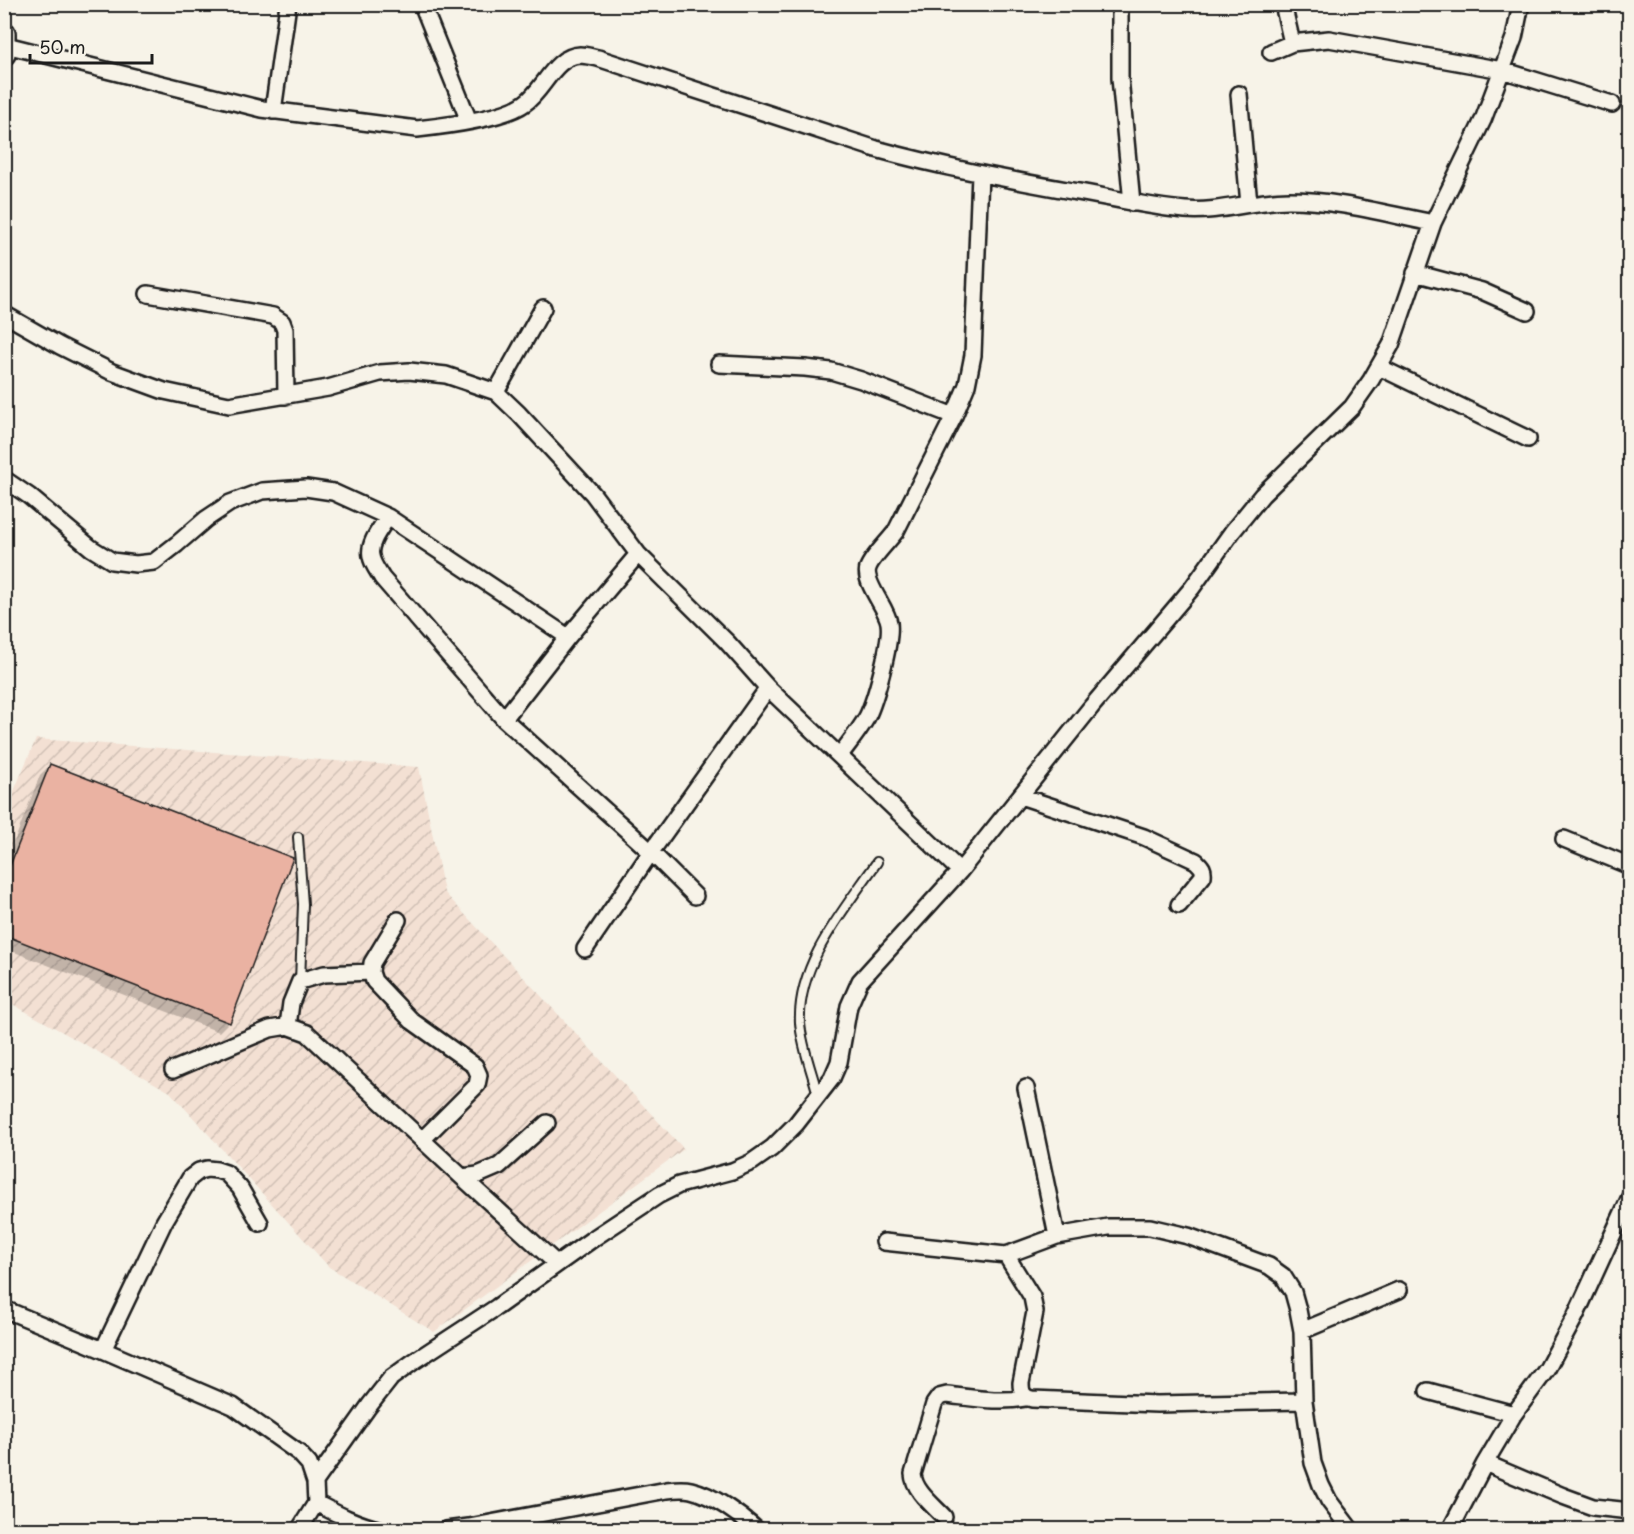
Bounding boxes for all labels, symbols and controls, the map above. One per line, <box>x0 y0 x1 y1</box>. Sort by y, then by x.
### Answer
scale bar <box>30 27 152 65</box>
text: 50 m <box>39 33 86 60</box>

